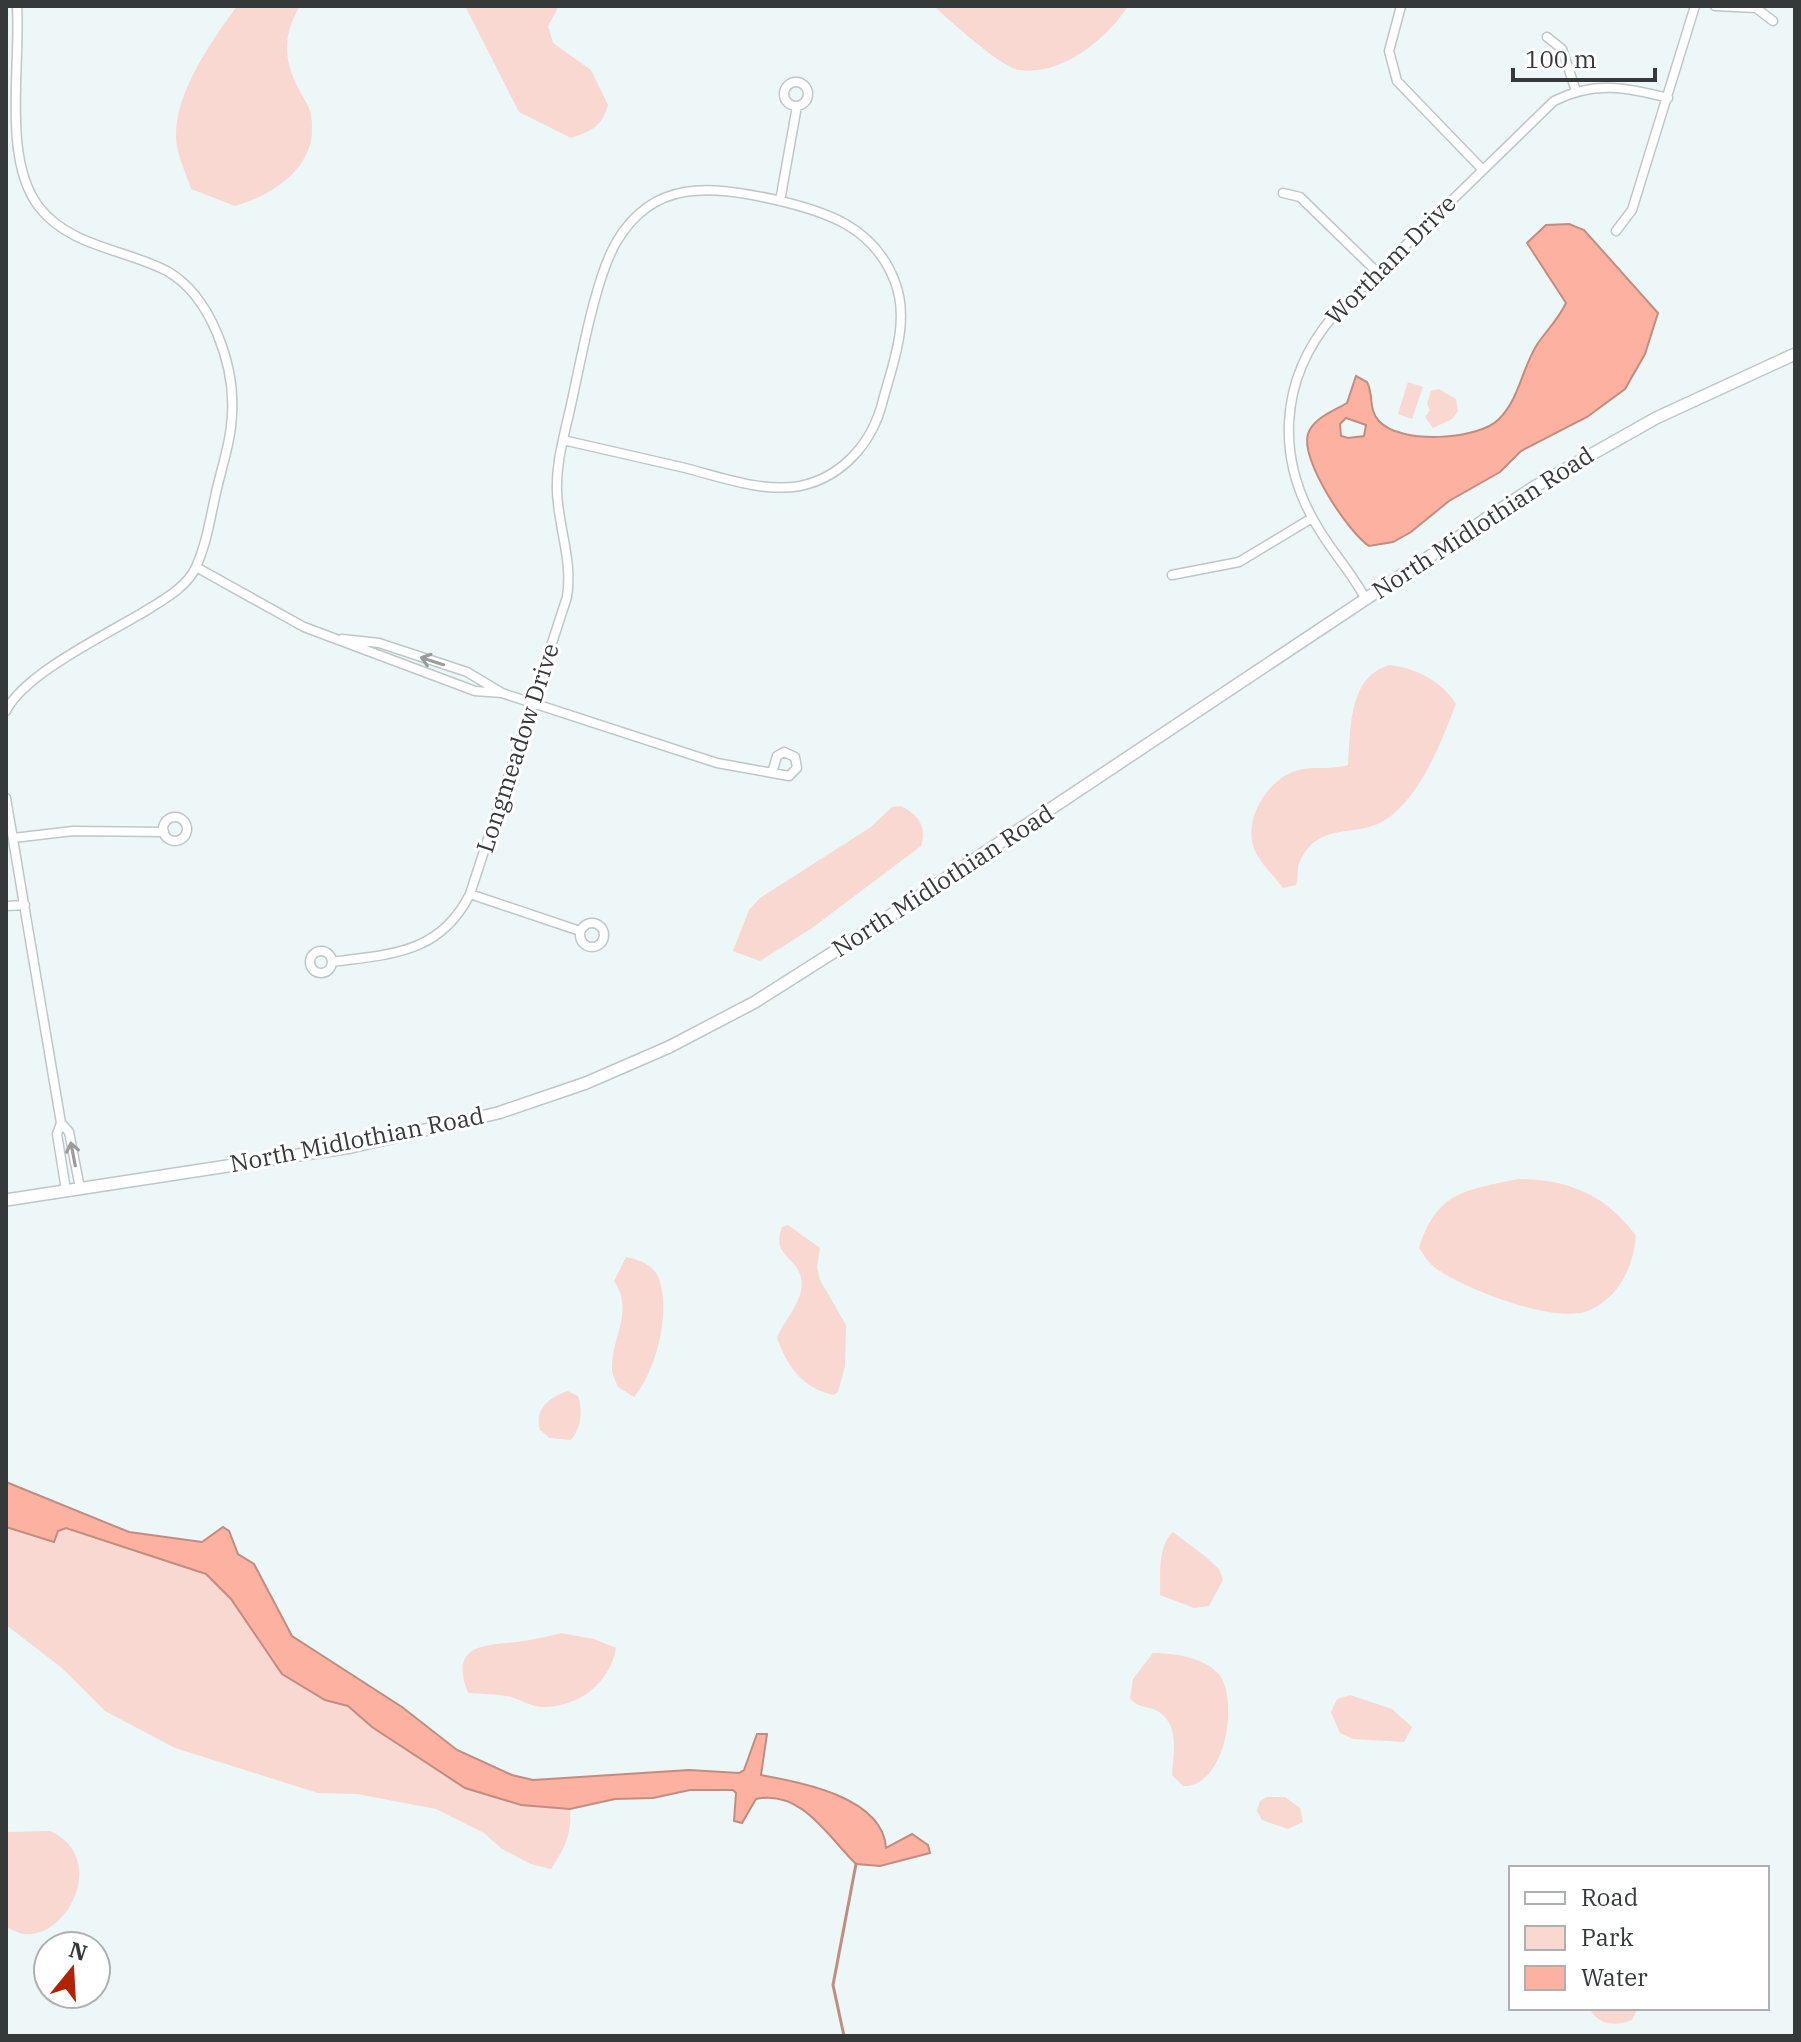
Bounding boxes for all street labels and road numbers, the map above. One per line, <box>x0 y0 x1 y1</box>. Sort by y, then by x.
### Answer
street label: Wortham Drive <box>1318 187 1462 331</box>
street label: North Midlothian Road <box>1366 438 1599 606</box>
street label: Longmeadow Drive <box>468 639 566 856</box>
street label: North Midlothian Road <box>826 796 1059 964</box>
street label: North Midlothian Road <box>227 1099 487 1179</box>

